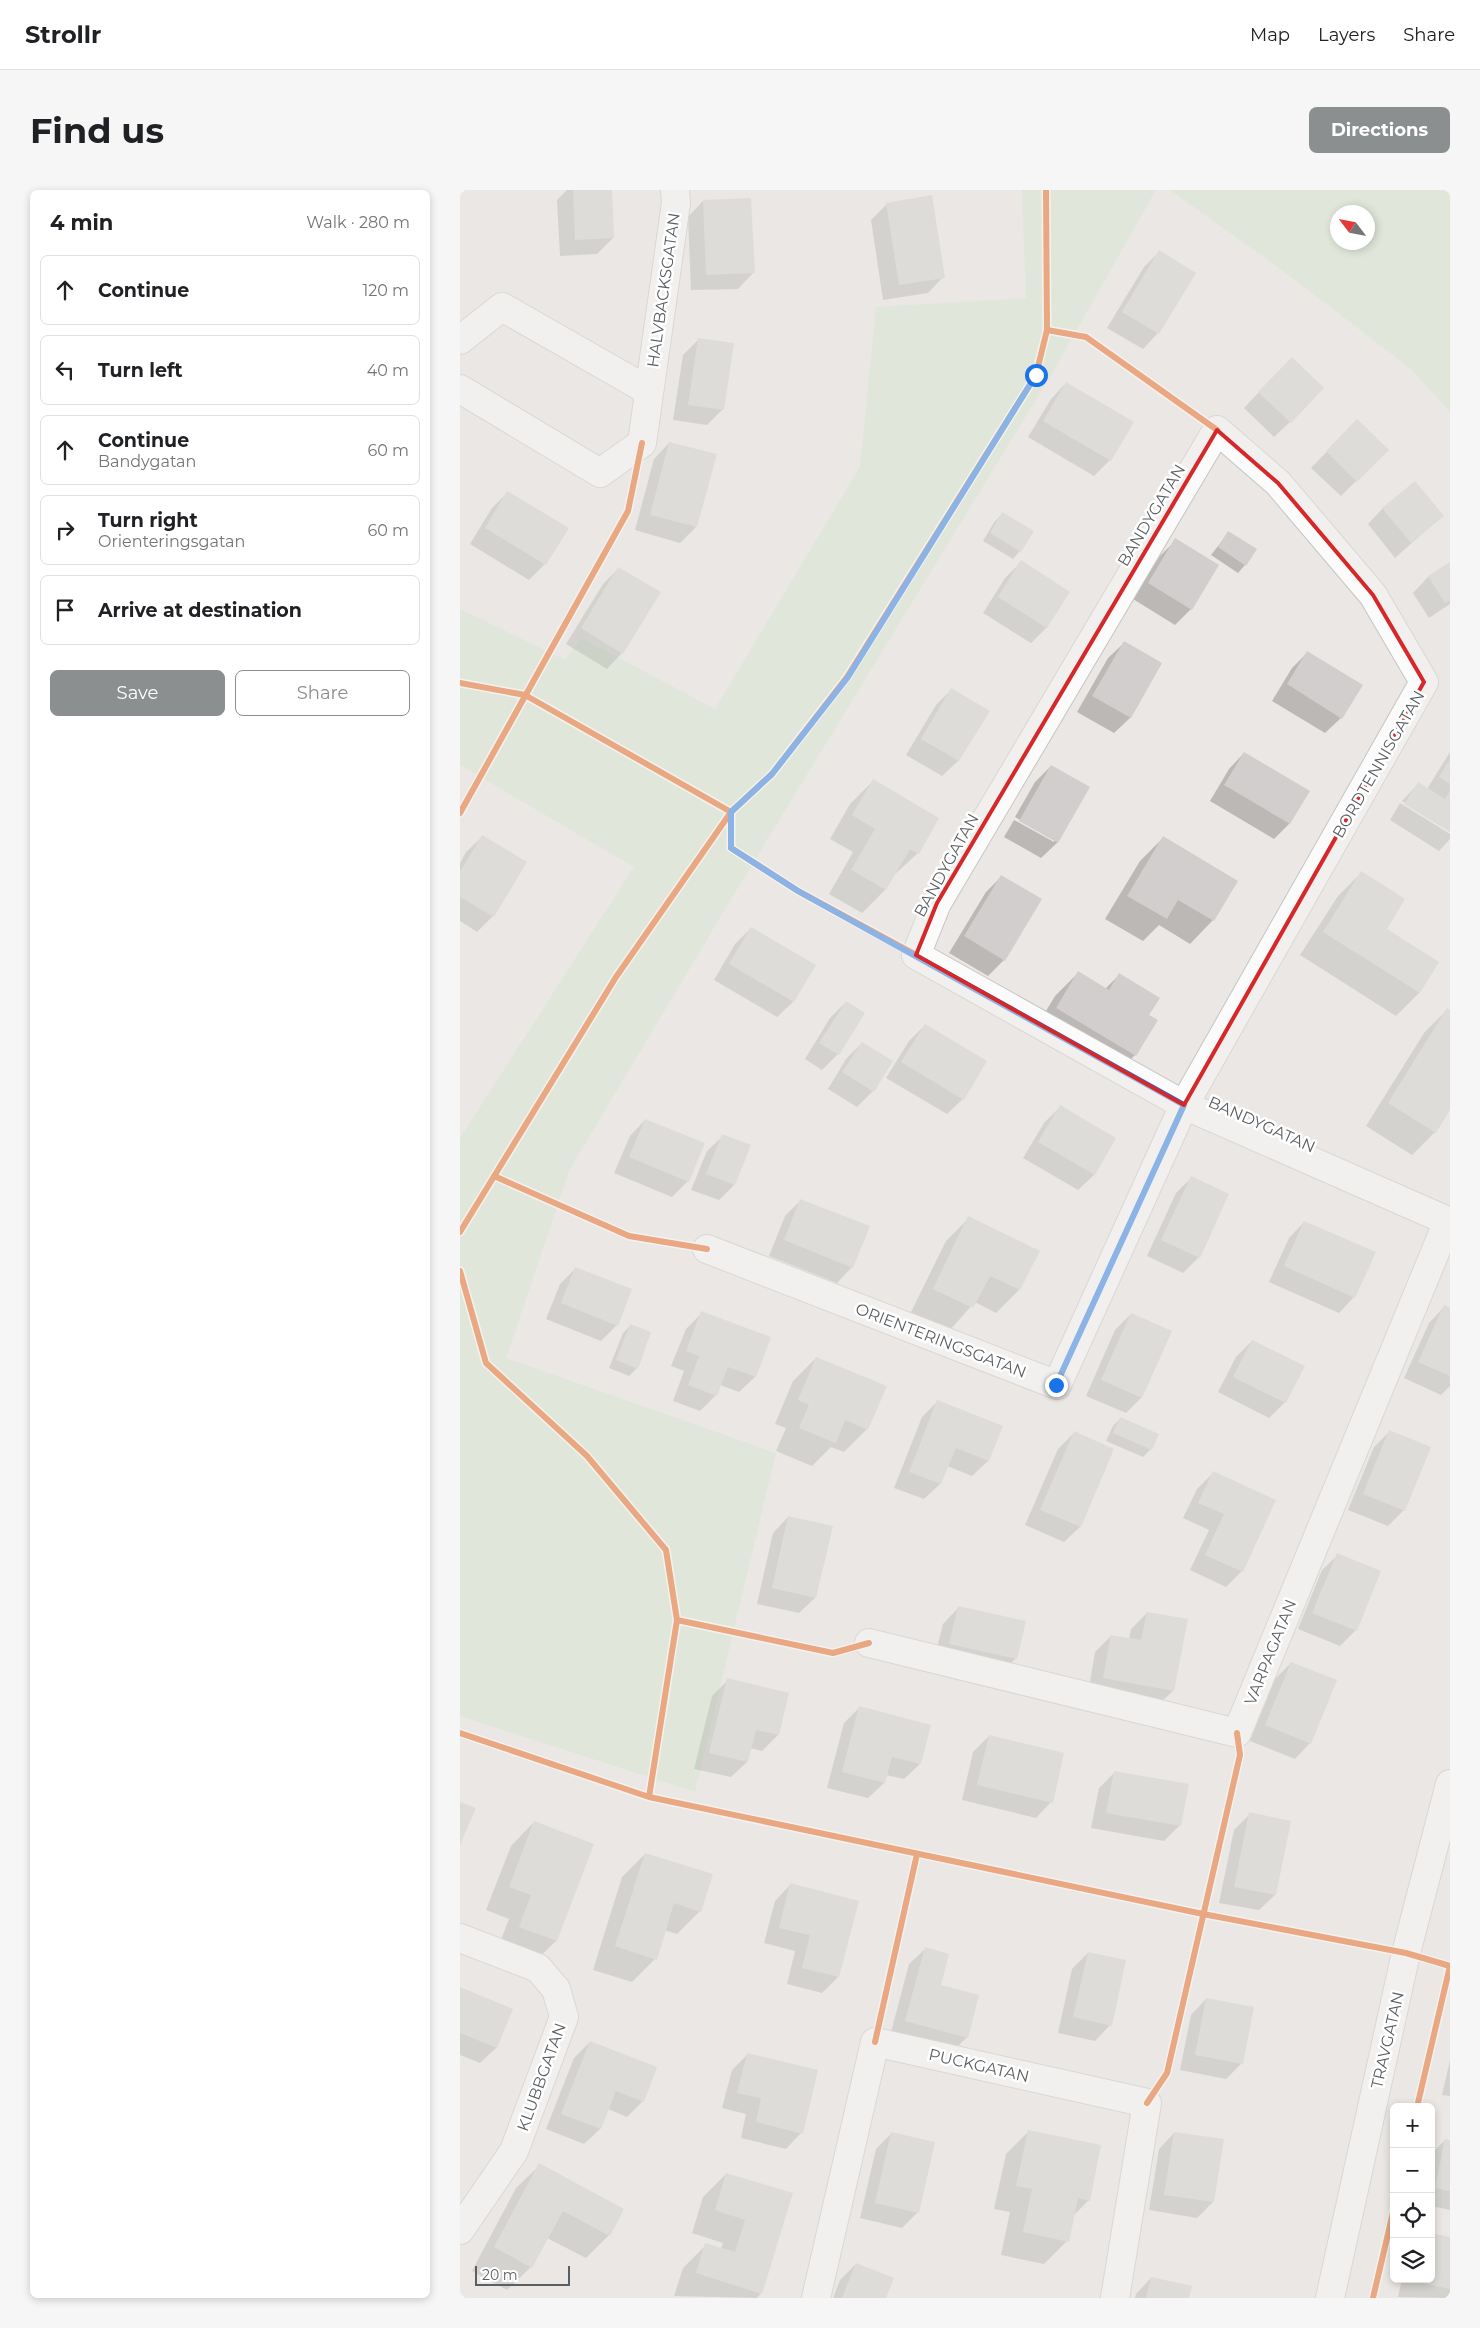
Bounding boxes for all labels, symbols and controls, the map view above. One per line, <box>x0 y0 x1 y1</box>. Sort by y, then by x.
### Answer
text: Strollr <box>25 20 101 49</box>
text: Map <box>1250 24 1290 46</box>
text: Layers <box>1318 24 1375 46</box>
text: Share <box>1403 24 1455 46</box>
button: Directions <box>1309 107 1450 153</box>
text: Find us <box>30 109 164 152</box>
north arrow <box>1330 205 1375 250</box>
text: 4 min <box>50 210 113 235</box>
street label: HALVBACKSGATAN <box>643 212 684 369</box>
text: Walk · 280 m <box>306 213 410 232</box>
icon: ahead <box>51 276 79 304</box>
text: Continue <box>98 279 189 302</box>
text: 120 m <box>362 281 409 300</box>
icon: left <box>51 356 79 384</box>
text: Turn left <box>98 359 183 382</box>
text: 40 m <box>367 361 409 380</box>
route start <box>1025 364 1048 387</box>
text: Continue <box>98 429 189 452</box>
icon: ahead <box>51 436 79 464</box>
text: 60 m <box>367 441 409 460</box>
text: Bandygatan <box>98 452 196 471</box>
street label: BANDYGATAN <box>1114 461 1189 570</box>
text: Turn right <box>98 509 198 532</box>
icon: right <box>51 516 79 544</box>
text: 60 m <box>367 521 409 540</box>
text: Orienteringsgatan <box>98 532 245 551</box>
icon: arrive <box>51 596 79 624</box>
text: Arrive at destination <box>98 599 302 622</box>
button: Save <box>50 670 225 716</box>
button: Share <box>235 670 410 716</box>
street label: BORDTENNISGATAN <box>1328 687 1428 841</box>
street label: BANDYGATAN <box>910 810 983 920</box>
street label: BANDYGATAN <box>1205 1092 1318 1157</box>
street label: ORIENTERINGSGATAN <box>853 1299 1029 1382</box>
route end <box>1045 1374 1068 1397</box>
street label: VARPAGATAN <box>1241 1597 1300 1708</box>
street label: TRAVGATAN <box>1367 1990 1408 2090</box>
street label: KLUBBGATAN <box>513 2020 570 2134</box>
street label: PUCKGATAN <box>927 2045 1031 2086</box>
map controls <box>1390 2103 1435 2283</box>
button: + <box>1390 2103 1435 2148</box>
button: − <box>1390 2148 1435 2193</box>
button: locate <box>1390 2193 1435 2238</box>
button: layers <box>1390 2238 1435 2283</box>
scale bar <box>475 2263 570 2286</box>
text: 20 m <box>482 2266 518 2284</box>

